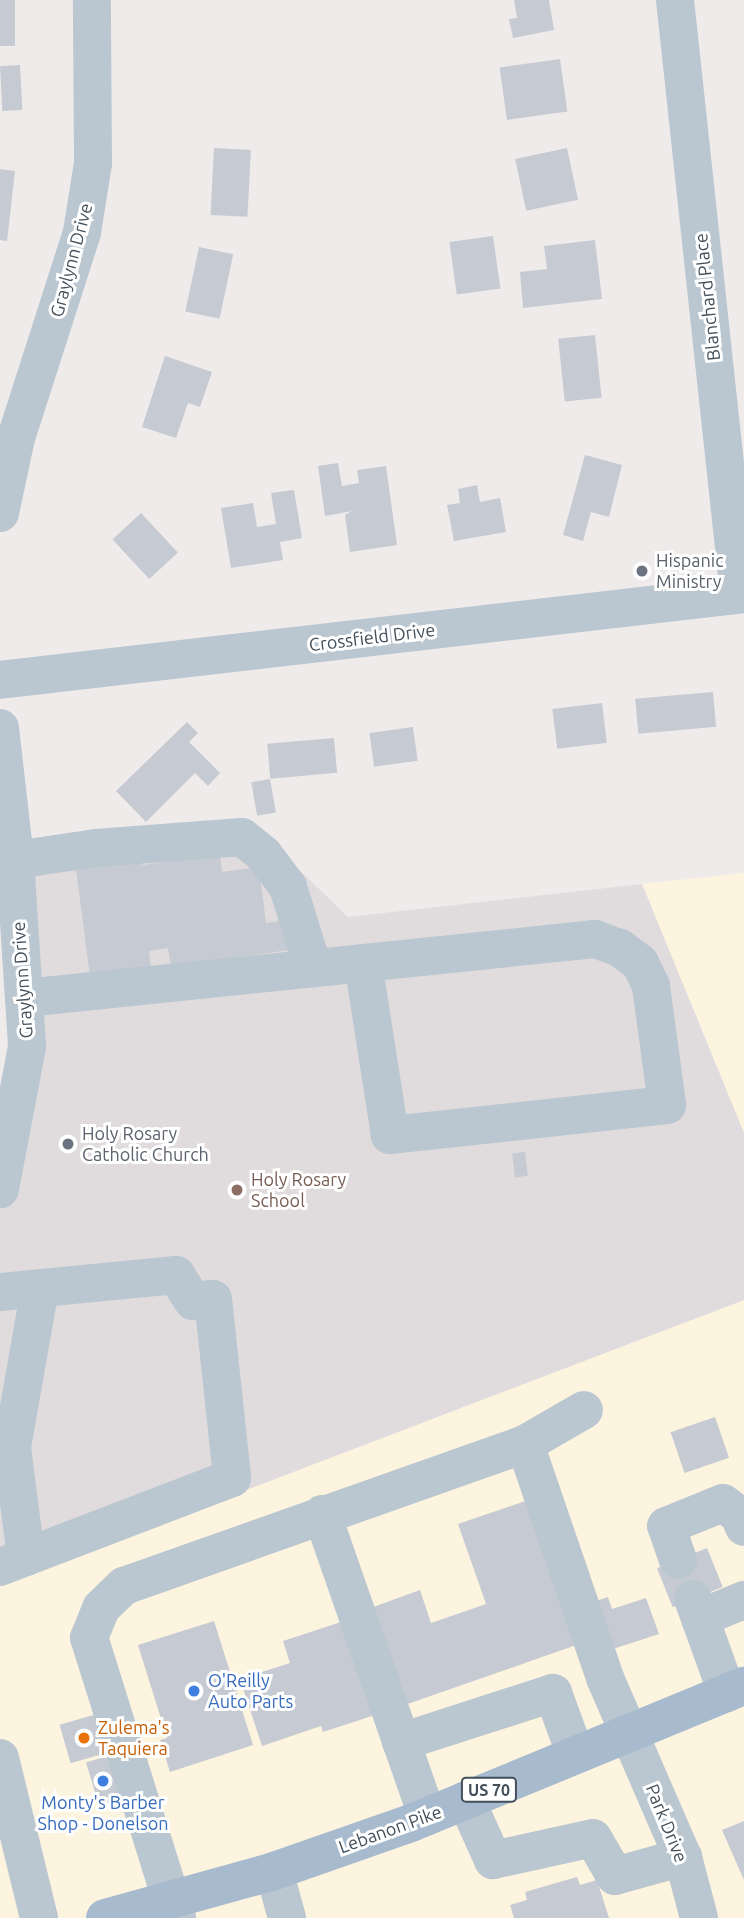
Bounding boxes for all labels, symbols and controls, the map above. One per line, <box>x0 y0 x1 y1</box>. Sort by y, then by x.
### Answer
street label: Graylynn Drive <box>45 201 97 319</box>
street label: Blanchard Place <box>690 232 724 362</box>
place label: Hispanic Ministry <box>656 550 724 592</box>
marker: Hispanic Ministry <box>634 563 650 579</box>
street label: Crossfield Drive <box>308 619 436 655</box>
street label: Graylynn Drive <box>7 921 37 1039</box>
place label: Holy Rosary Catholic Church <box>82 1123 209 1166</box>
marker: Holy Rosary Catholic Church <box>60 1136 76 1152</box>
place label: Holy Rosary School <box>251 1169 346 1212</box>
marker: Holy Rosary School <box>229 1182 245 1198</box>
place label: O'Reilly Auto Parts <box>208 1670 293 1712</box>
marker: O'Reilly Auto Parts <box>186 1683 202 1699</box>
place label: Zulema's Taquiera <box>98 1717 170 1760</box>
marker: Zulema's Taquiera <box>76 1730 92 1746</box>
marker: Monty's Barber Shop - Donelson <box>95 1773 111 1789</box>
road number: US 70 <box>459 1778 519 1802</box>
street label: Park Drive <box>642 1781 692 1865</box>
place label: Monty's Barber Shop - Donelson <box>37 1792 169 1834</box>
street label: Lebanon Pike <box>336 1800 444 1858</box>

